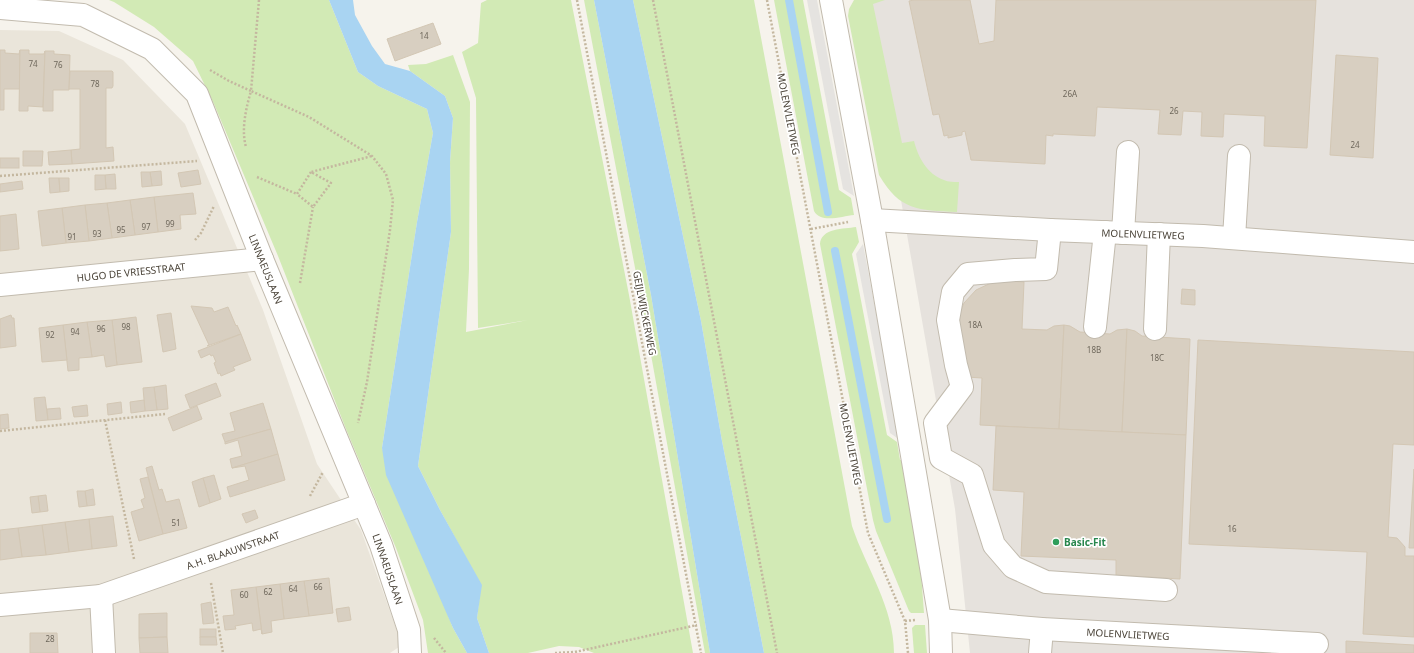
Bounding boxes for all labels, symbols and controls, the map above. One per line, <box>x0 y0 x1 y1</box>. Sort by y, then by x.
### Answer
house number: 14 <box>419 30 429 41</box>
house number: 74 <box>28 58 38 69</box>
house number: 76 <box>53 59 63 70</box>
street label: MOLENVLIETWEG <box>774 72 804 156</box>
house number: 78 <box>90 78 100 89</box>
house number: 26A <box>1063 88 1078 99</box>
house number: 26 <box>1169 105 1179 116</box>
house number: 24 <box>1350 139 1360 150</box>
house number: 99 <box>165 218 175 229</box>
house number: 97 <box>141 221 151 232</box>
house number: 95 <box>116 224 126 235</box>
street label: MOLENVLIETWEG <box>1101 226 1185 242</box>
house number: 93 <box>92 228 102 239</box>
house number: 91 <box>67 231 77 242</box>
street label: LINNAEUSLAAN <box>246 232 286 306</box>
street label: HUGO DE VRIESSTRAAT <box>76 259 187 285</box>
street label: GEIJLWIJCKERWEG <box>630 270 660 356</box>
house number: 18A <box>968 319 983 330</box>
house number: 98 <box>121 321 131 332</box>
house number: 96 <box>96 323 106 334</box>
house number: 94 <box>70 326 80 337</box>
house number: 92 <box>45 329 55 340</box>
house number: 18B <box>1087 344 1101 355</box>
house number: 18C <box>1150 352 1164 363</box>
street label: MOLENVLIETWEG <box>836 402 866 486</box>
house number: 51 <box>171 517 181 528</box>
house number: 16 <box>1227 523 1237 534</box>
street label: A.H. BLAAUWSTRAAT <box>184 527 282 573</box>
street label: LINNAEUSLAAN <box>369 532 407 606</box>
place label: Basic-Fit <box>1064 535 1106 549</box>
marker: Basic-Fit <box>1051 537 1061 547</box>
house number: 66 <box>313 581 323 592</box>
house number: 64 <box>288 583 298 594</box>
house number: 62 <box>263 586 273 597</box>
house number: 60 <box>239 589 249 600</box>
street label: MOLENVLIETWEG <box>1086 625 1170 643</box>
house number: 28 <box>45 633 55 644</box>

